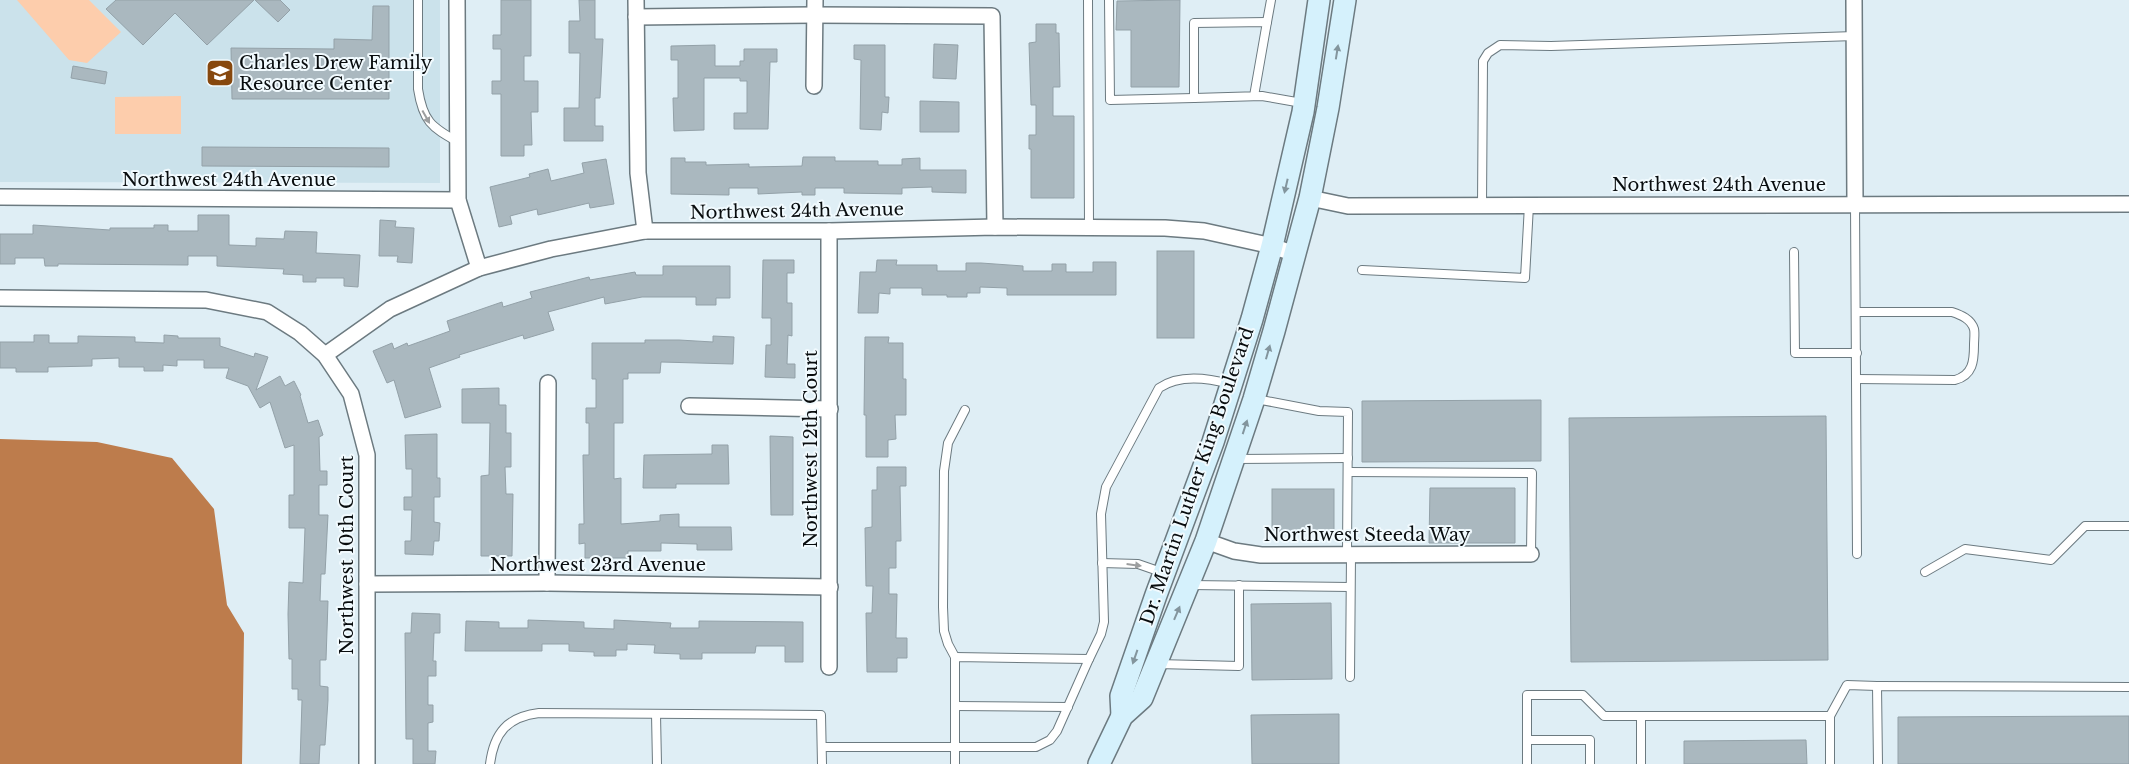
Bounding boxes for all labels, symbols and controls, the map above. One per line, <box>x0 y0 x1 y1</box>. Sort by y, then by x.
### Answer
one-way arrow <box>1333 44 1341 60</box>
place label: Charles Drew Family Resource Center <box>239 52 433 95</box>
school or university icon: Charles Drew Family Resource Center <box>205 58 235 88</box>
one-way arrow <box>422 110 430 124</box>
street label: Northwest 24th Avenue <box>122 169 336 191</box>
street label: Northwest 24th Avenue <box>1612 174 1826 196</box>
one-way arrow <box>1282 178 1290 193</box>
street label: Northwest 24th Avenue <box>690 198 904 224</box>
street label: Dr. Martin Luther King Boulevard <box>1136 324 1258 628</box>
one-way arrow <box>1264 344 1272 359</box>
street label: Northwest 12th Court <box>800 350 822 548</box>
one-way arrow <box>1241 420 1249 435</box>
street label: Northwest 10th Court <box>336 455 358 655</box>
street label: Northwest Steeda Way <box>1264 524 1471 546</box>
street label: Northwest 23rd Avenue <box>490 554 706 576</box>
one-way arrow <box>1126 561 1142 569</box>
one-way arrow <box>1173 606 1181 620</box>
one-way arrow <box>1131 649 1138 664</box>

